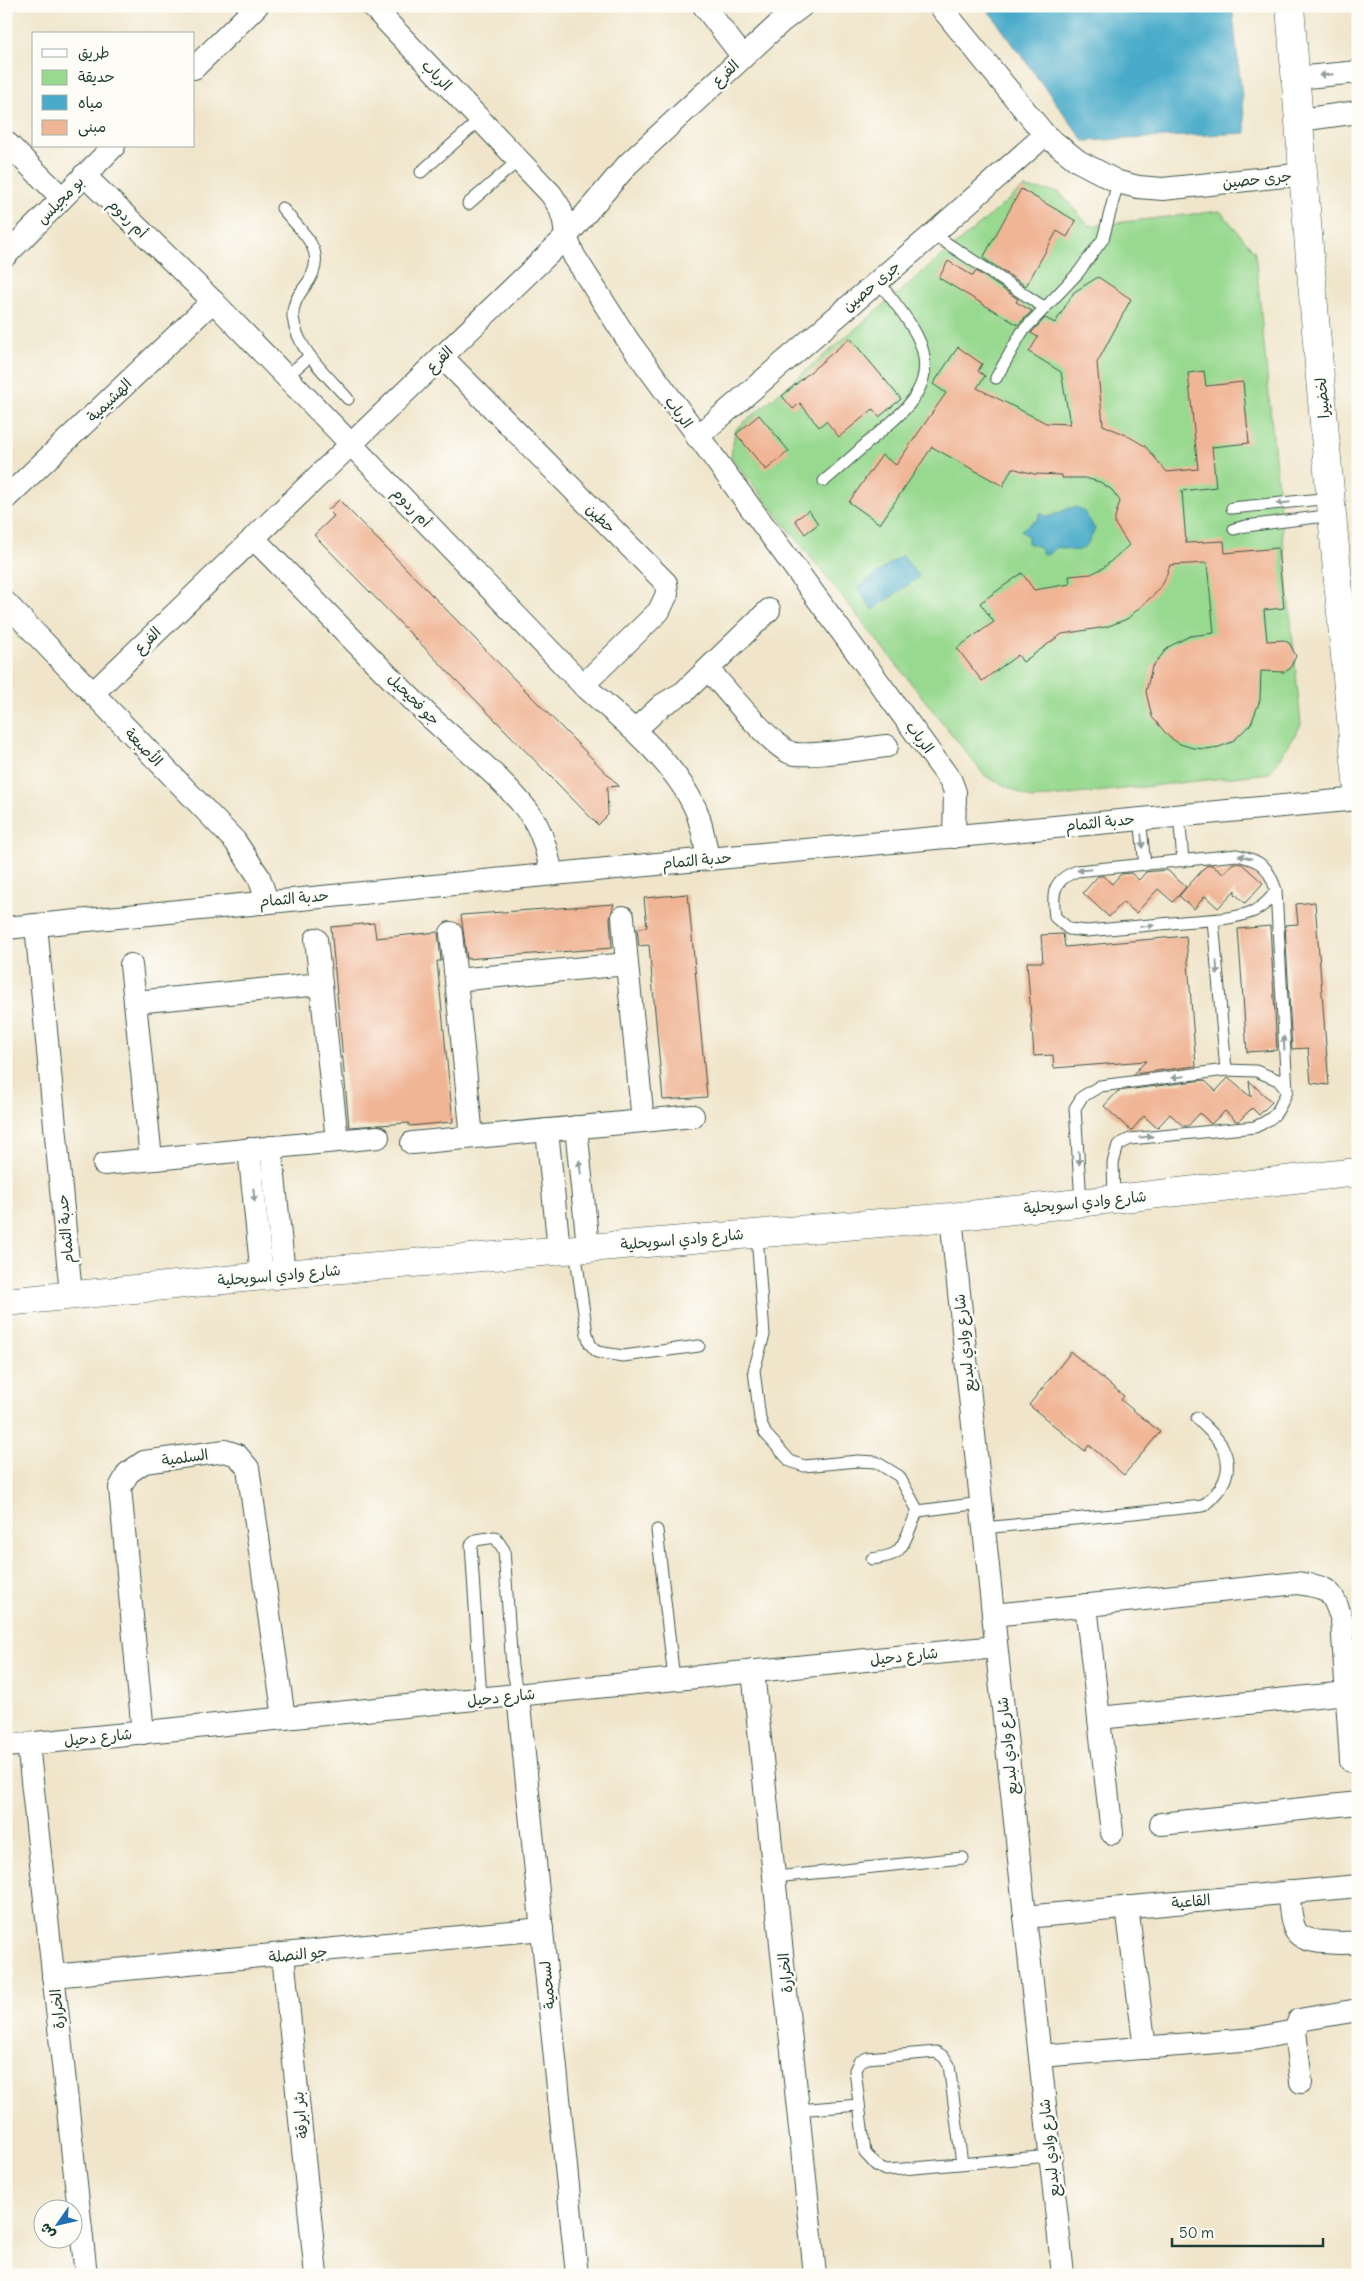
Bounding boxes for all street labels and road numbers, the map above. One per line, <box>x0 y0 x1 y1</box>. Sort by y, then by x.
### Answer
street label: الفرع <box>707 55 744 91</box>
street label: الرباب <box>418 56 456 94</box>
street label: جرى حصين <box>1221 166 1293 192</box>
street label: بو مجيلس <box>32 172 88 228</box>
street label: أم ردوم <box>102 194 152 244</box>
street label: جرى حصين <box>838 256 904 316</box>
street label: الفرع <box>421 341 457 377</box>
street label: الهشيمية <box>83 374 135 426</box>
street label: لخضيرا <box>1311 377 1333 419</box>
street label: الرباب <box>661 392 697 432</box>
street label: أم ردوم <box>386 483 436 533</box>
street label: حطين <box>582 499 620 537</box>
street label: الفرع <box>129 622 165 658</box>
street label: جو فحيحيل <box>384 669 444 729</box>
street label: الرباب <box>902 717 938 757</box>
street label: الأصبعة <box>121 724 167 770</box>
street label: حدبة الثمام <box>1064 809 1136 838</box>
street label: حدبة الثمام <box>661 848 733 875</box>
street label: حدبة الثمام <box>258 886 330 913</box>
street label: شارع وادي اسويحلية <box>1023 1186 1148 1220</box>
street label: حدبة الثمام <box>53 1193 80 1265</box>
street label: شارع وادي اسويحلية <box>620 1224 745 1256</box>
street label: شارع وادي اسويحلية <box>217 1260 342 1292</box>
street label: شارع وادي لبديع <box>949 1293 981 1393</box>
street label: السلمية <box>160 1444 210 1470</box>
street label: شارع دحيل <box>869 1643 939 1670</box>
street label: شارع دحيل <box>466 1684 536 1711</box>
street label: شارع وادي لبديع <box>992 1696 1024 1796</box>
street label: شارع دحيل <box>63 1724 133 1751</box>
street label: القاعية <box>1171 1890 1211 1912</box>
street label: جو النصلة <box>268 1941 328 1967</box>
street label: الخرارة <box>773 1952 797 1994</box>
street label: لسحمية <box>535 1960 559 2010</box>
street label: الخرارة <box>45 1988 69 2030</box>
street label: بئر ابرقة <box>288 2091 312 2139</box>
street label: شارع وادي لبديع <box>1034 2098 1066 2198</box>

